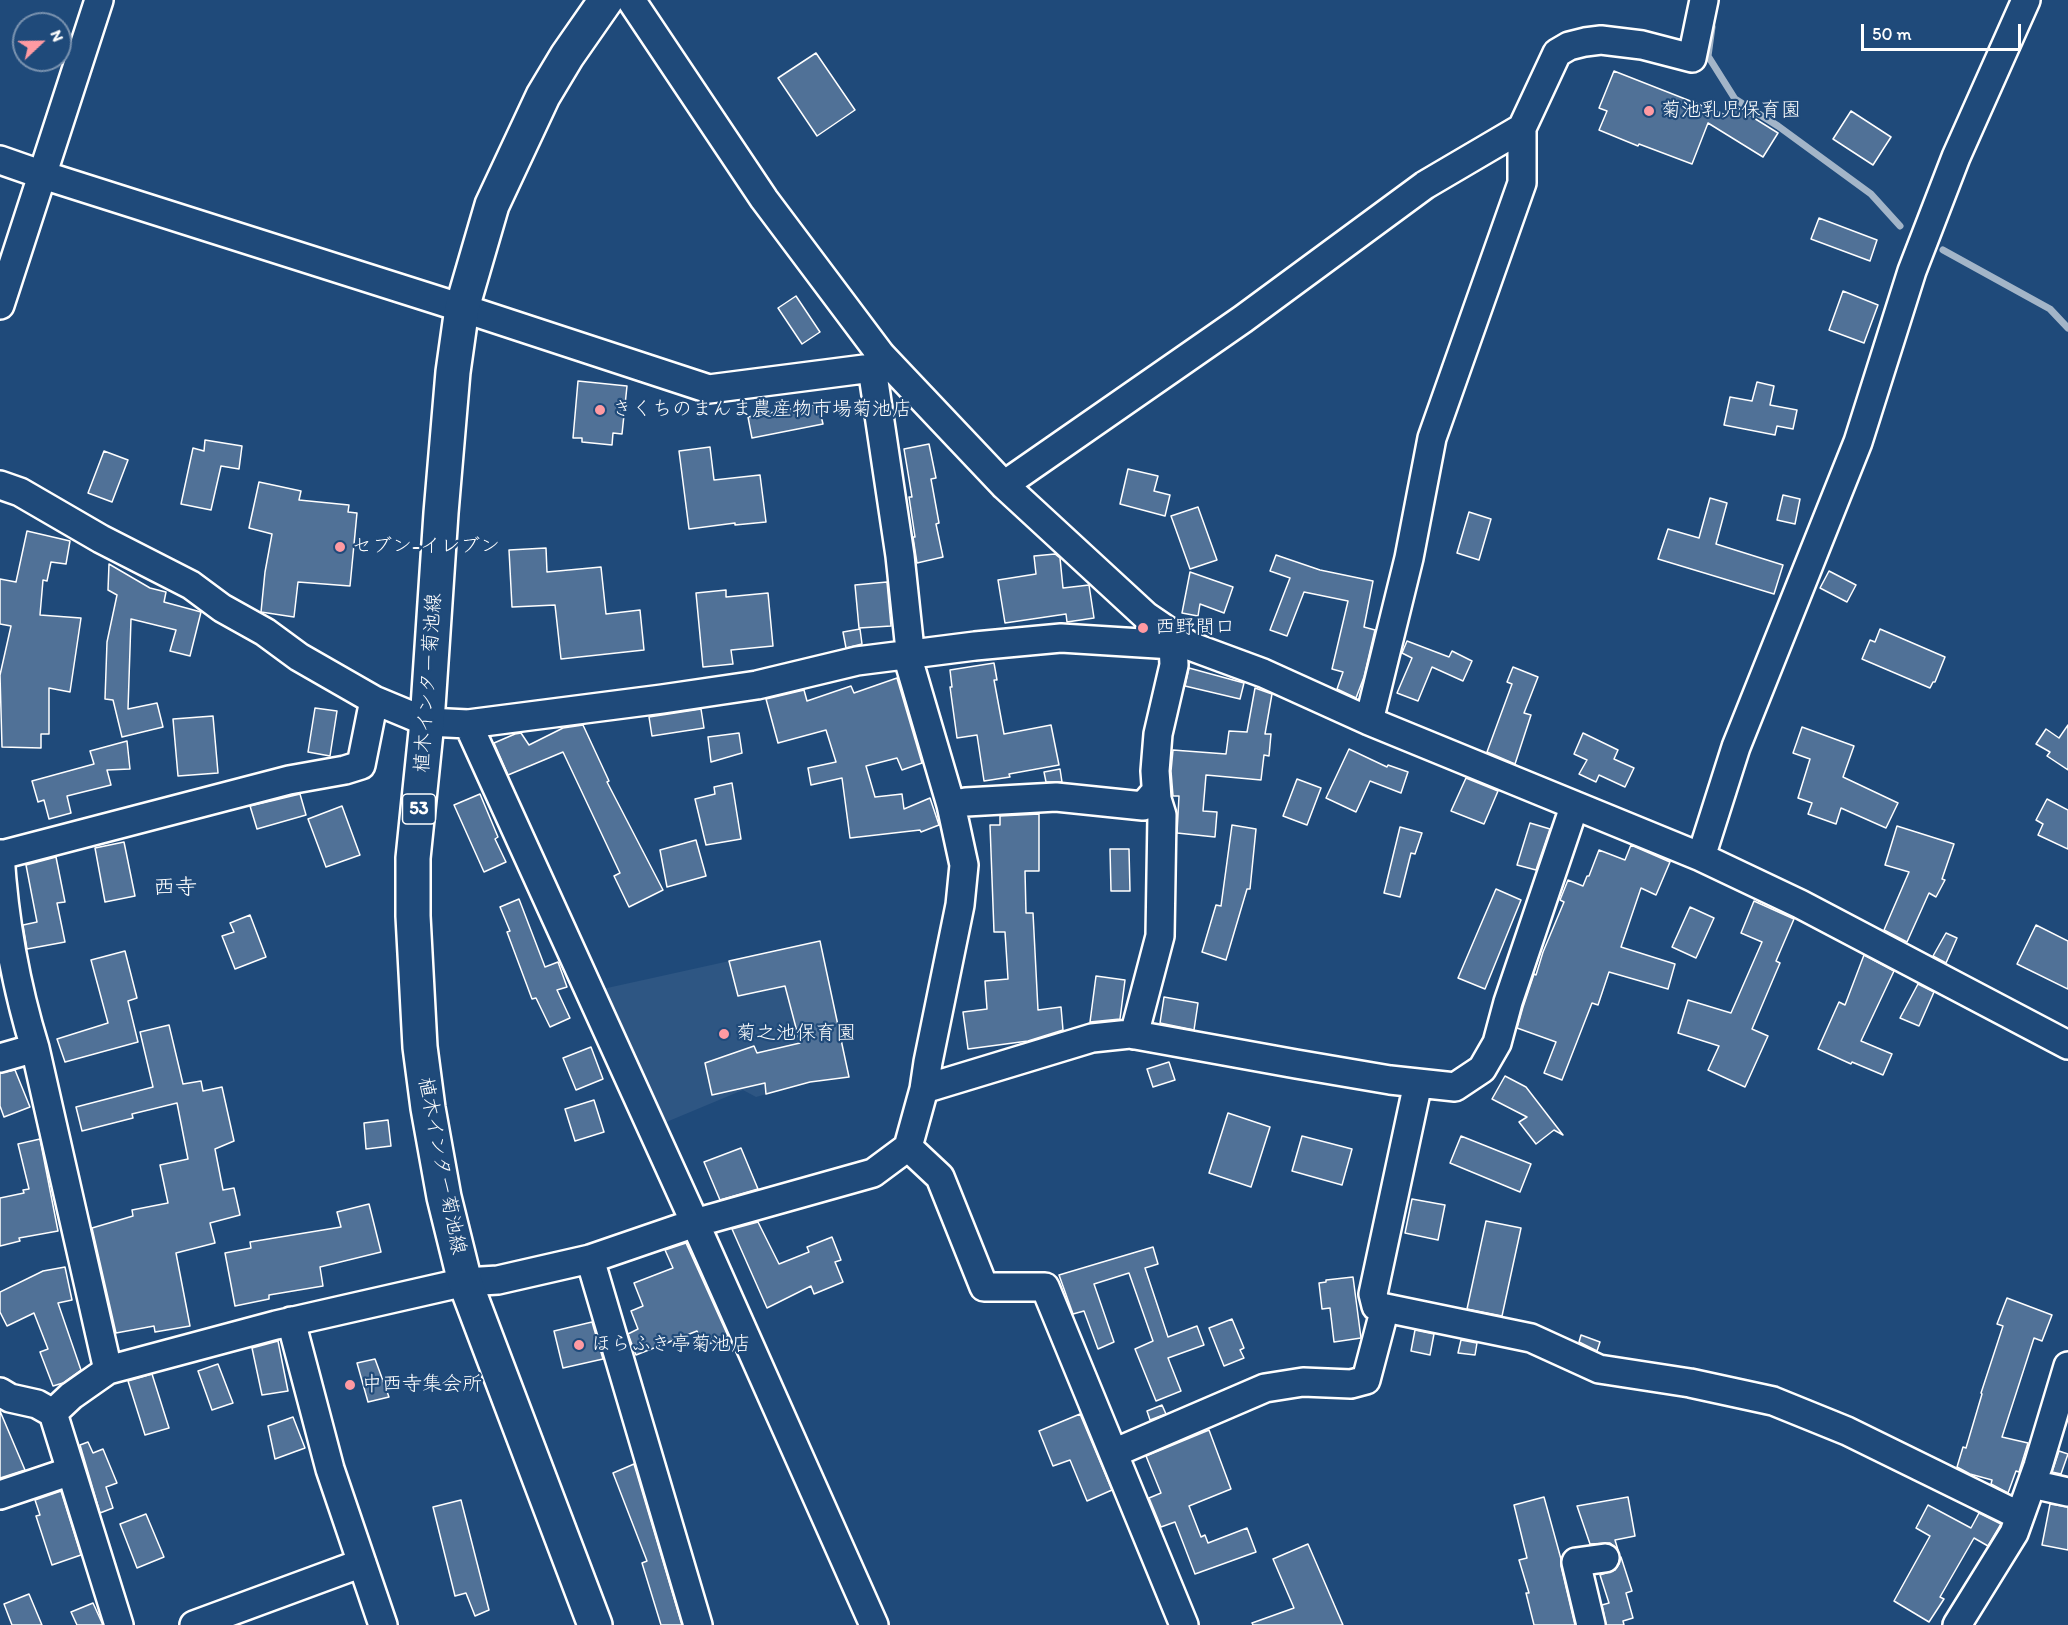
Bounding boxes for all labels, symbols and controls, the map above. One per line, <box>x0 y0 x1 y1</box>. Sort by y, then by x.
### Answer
north arrow <box>12 12 72 72</box>
scale bar <box>1864 12 2024 50</box>
text: 50 m <box>1872 23 1912 45</box>
text: N <box>46 27 68 44</box>
place label: 菊池乳児保育園 <box>1661 99 1801 123</box>
marker: 菊池乳児保育園 <box>1642 104 1656 118</box>
place label: きくちのまんま農産物市場菊池店 <box>612 398 912 422</box>
marker: きくちのまんま農産物市場菊池店 <box>593 403 607 417</box>
place label: セブン-イレブン <box>352 535 500 559</box>
marker: セブン-イレブン <box>333 540 347 554</box>
street label: 植木インター菊池線 <box>411 592 447 774</box>
place label: 西野間口 <box>1155 616 1235 640</box>
marker: 西野間口 <box>1136 621 1150 635</box>
road number: 53 <box>402 794 436 824</box>
district label: 西寺 <box>153 875 197 901</box>
place label: 菊之池保育園 <box>736 1022 856 1046</box>
marker: 菊之池保育園 <box>717 1027 731 1041</box>
street label: 植木インター菊池線 <box>412 1075 470 1257</box>
place label: ほらふき亭菊池店 <box>591 1333 751 1357</box>
marker: ほらふき亭菊池店 <box>572 1338 586 1352</box>
place label: 中西寺集会所 <box>362 1373 482 1397</box>
marker: 中西寺集会所 <box>343 1378 357 1392</box>

